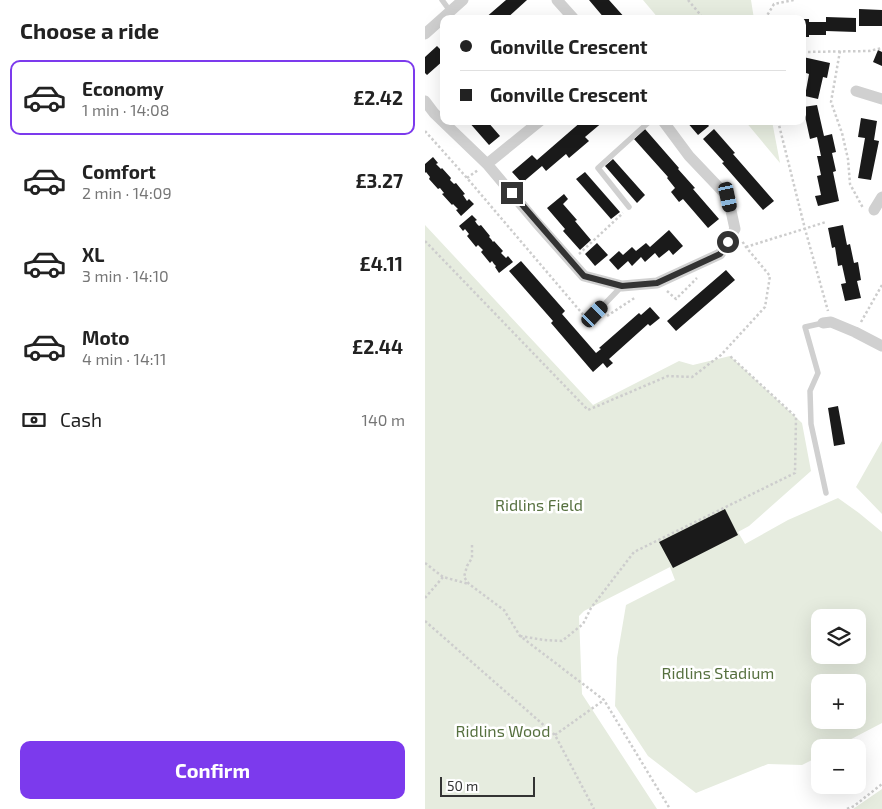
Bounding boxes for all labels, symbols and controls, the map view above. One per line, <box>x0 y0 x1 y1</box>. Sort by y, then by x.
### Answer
text: Choose a ride <box>20 17 159 43</box>
text: Gonville Crescent <box>490 35 648 58</box>
icon: car <box>22 75 67 120</box>
text: Economy <box>82 77 164 100</box>
text: Gonville Crescent <box>490 83 648 106</box>
text: £2.42 <box>353 86 403 109</box>
text: 1 min · 14:08 <box>82 100 169 119</box>
icon: car <box>22 158 67 203</box>
text: Comfort <box>82 160 156 183</box>
text: £3.27 <box>355 169 403 192</box>
car <box>717 181 738 213</box>
route end <box>501 182 523 204</box>
text: 2 min · 14:09 <box>82 183 172 202</box>
route start <box>717 231 739 253</box>
icon: car <box>22 241 67 286</box>
text: XL <box>82 243 104 266</box>
text: £4.11 <box>360 252 403 275</box>
text: 3 min · 14:10 <box>82 266 169 285</box>
car <box>579 298 610 330</box>
icon: car <box>22 324 67 369</box>
text: Moto <box>82 326 130 349</box>
text: £2.44 <box>352 335 403 358</box>
text: 4 min · 14:11 <box>82 349 166 368</box>
icon: cash <box>20 406 48 434</box>
text: Cash <box>60 408 102 431</box>
text: 140 m <box>362 410 405 429</box>
park label: Ridlins Field <box>495 495 583 514</box>
map controls <box>811 609 866 794</box>
button: layers <box>811 609 866 664</box>
park label: Ridlins Stadium <box>662 663 774 682</box>
button: + <box>811 674 866 729</box>
park label: Ridlins Wood <box>456 721 550 740</box>
button: − <box>811 739 866 794</box>
button: Confirm <box>20 741 405 799</box>
scale bar <box>440 774 535 797</box>
text: 50 m <box>447 777 478 794</box>

